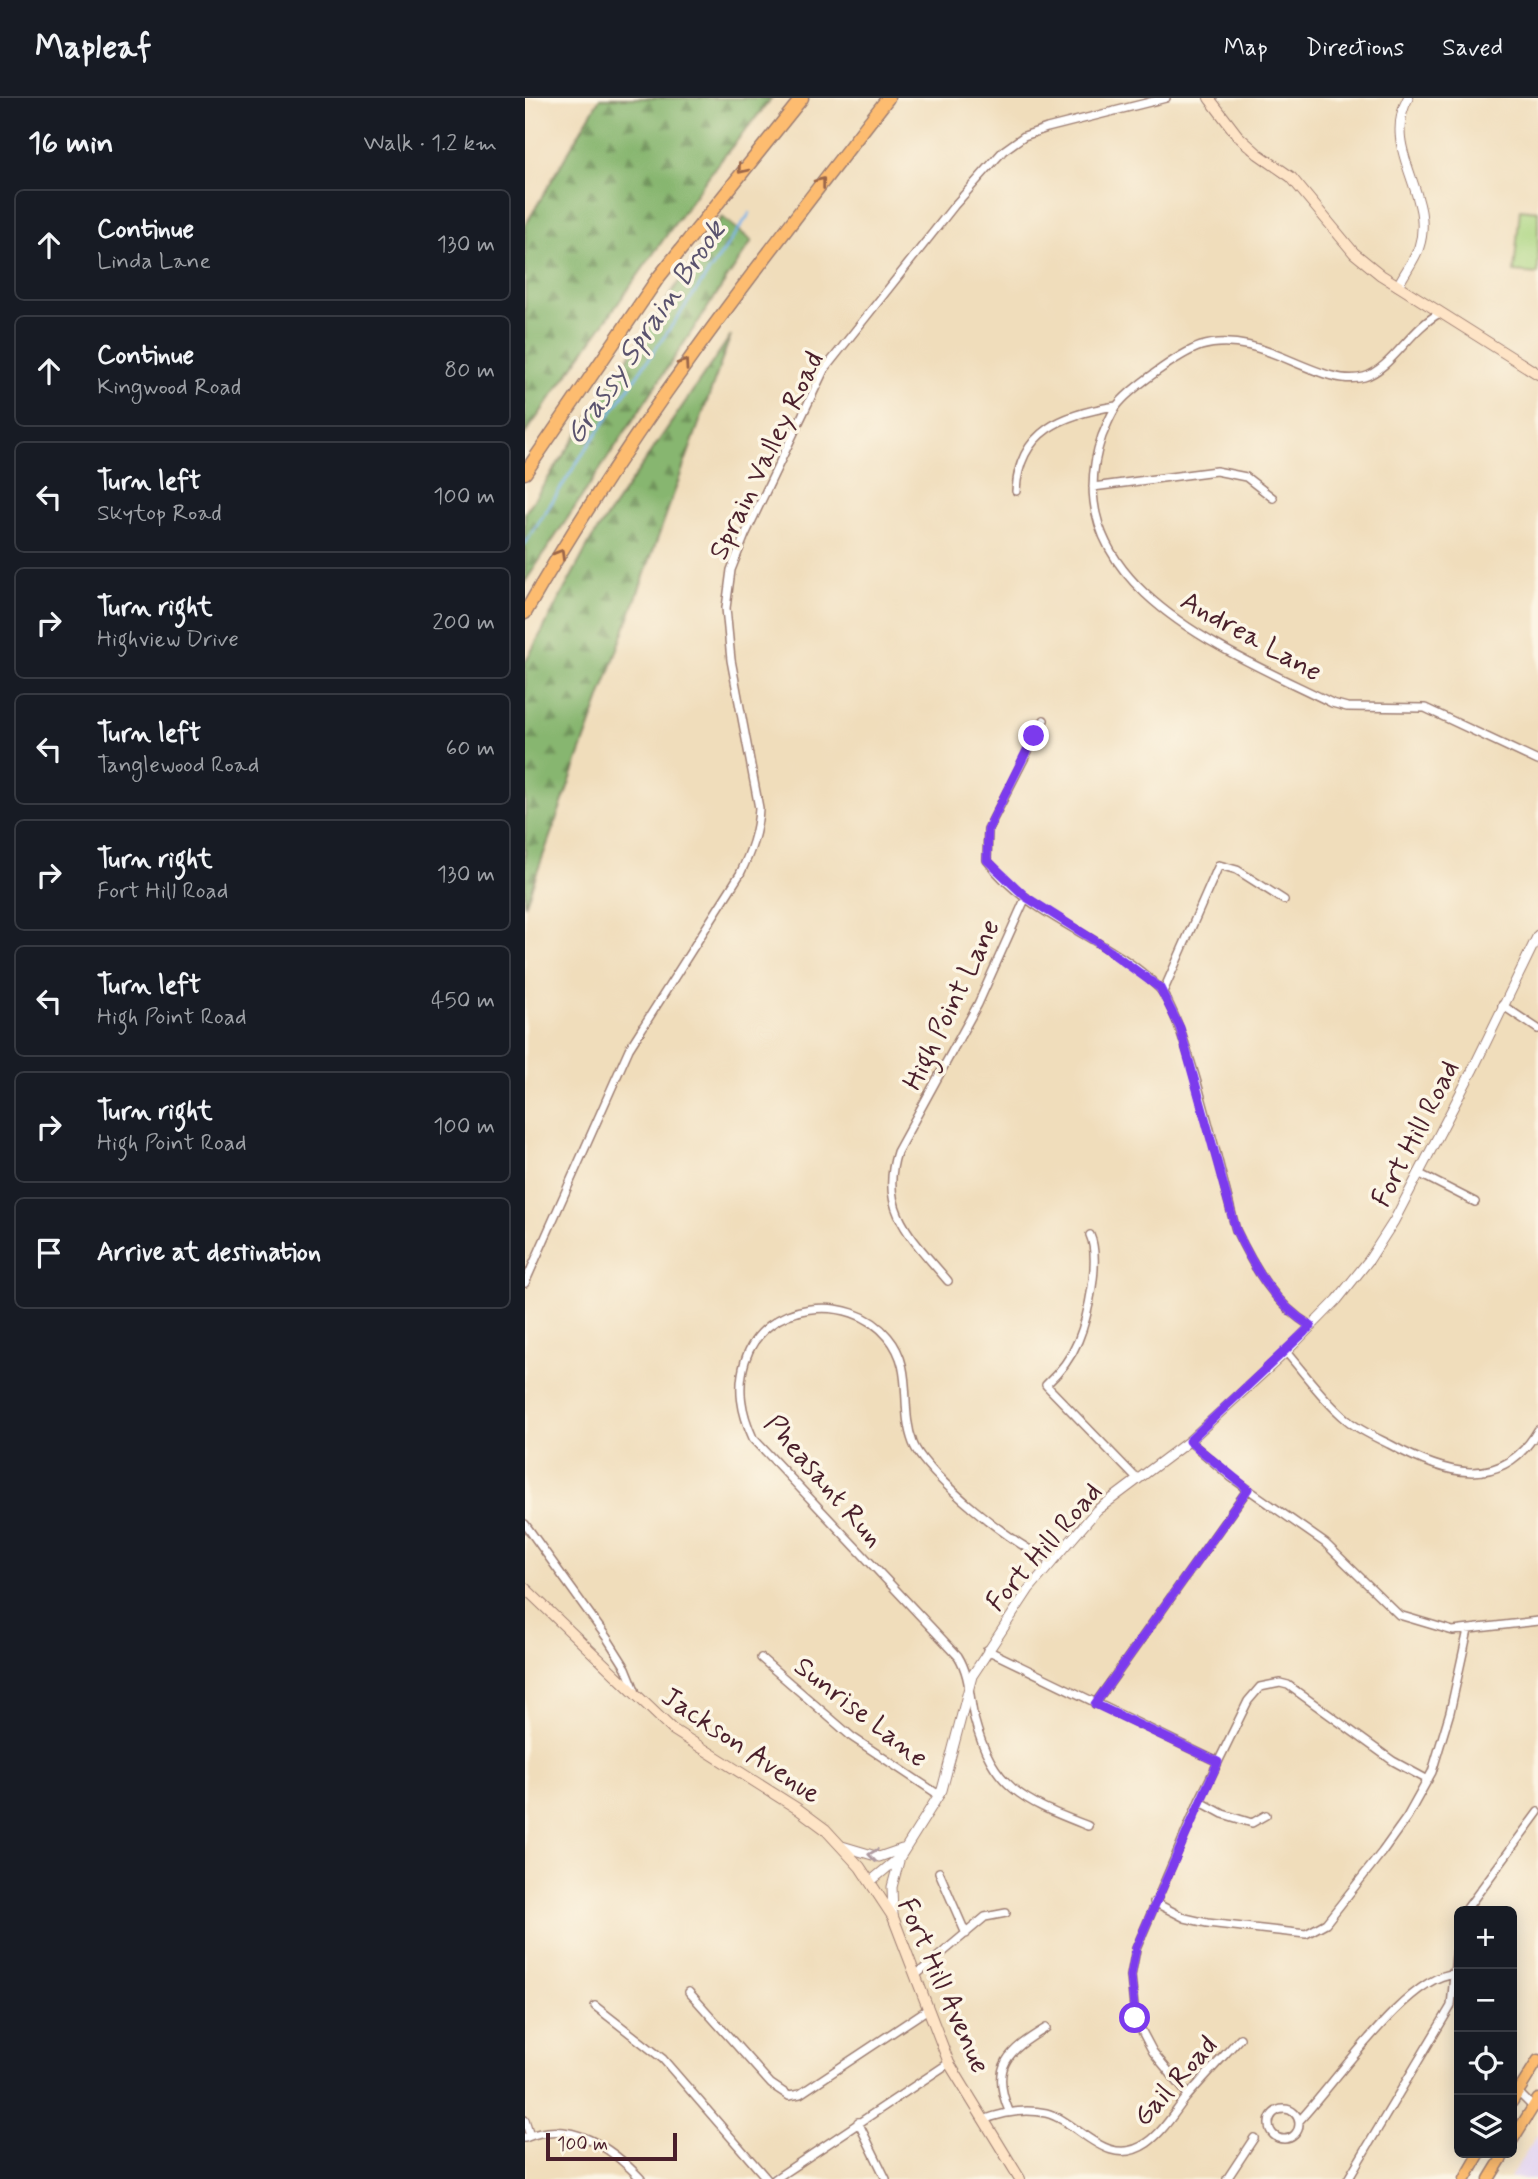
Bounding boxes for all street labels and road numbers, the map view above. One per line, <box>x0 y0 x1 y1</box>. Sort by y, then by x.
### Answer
street label: Sprain Valley Road <box>701 346 834 566</box>
street label: Andrea Lane <box>1173 583 1328 691</box>
street label: High Point Lane <box>895 913 1012 1098</box>
street label: Fort Hill Road <box>1363 1055 1469 1214</box>
street label: Pheasant Run <box>755 1407 891 1556</box>
street label: Fort Hill Road <box>978 1475 1111 1620</box>
street label: Sunrise Lane <box>786 1649 935 1777</box>
street label: Jackson Avenue <box>653 1679 828 1813</box>
street label: Fort Hill Avenue <box>888 1893 998 2079</box>
street label: Gail Road <box>1125 2028 1226 2135</box>

